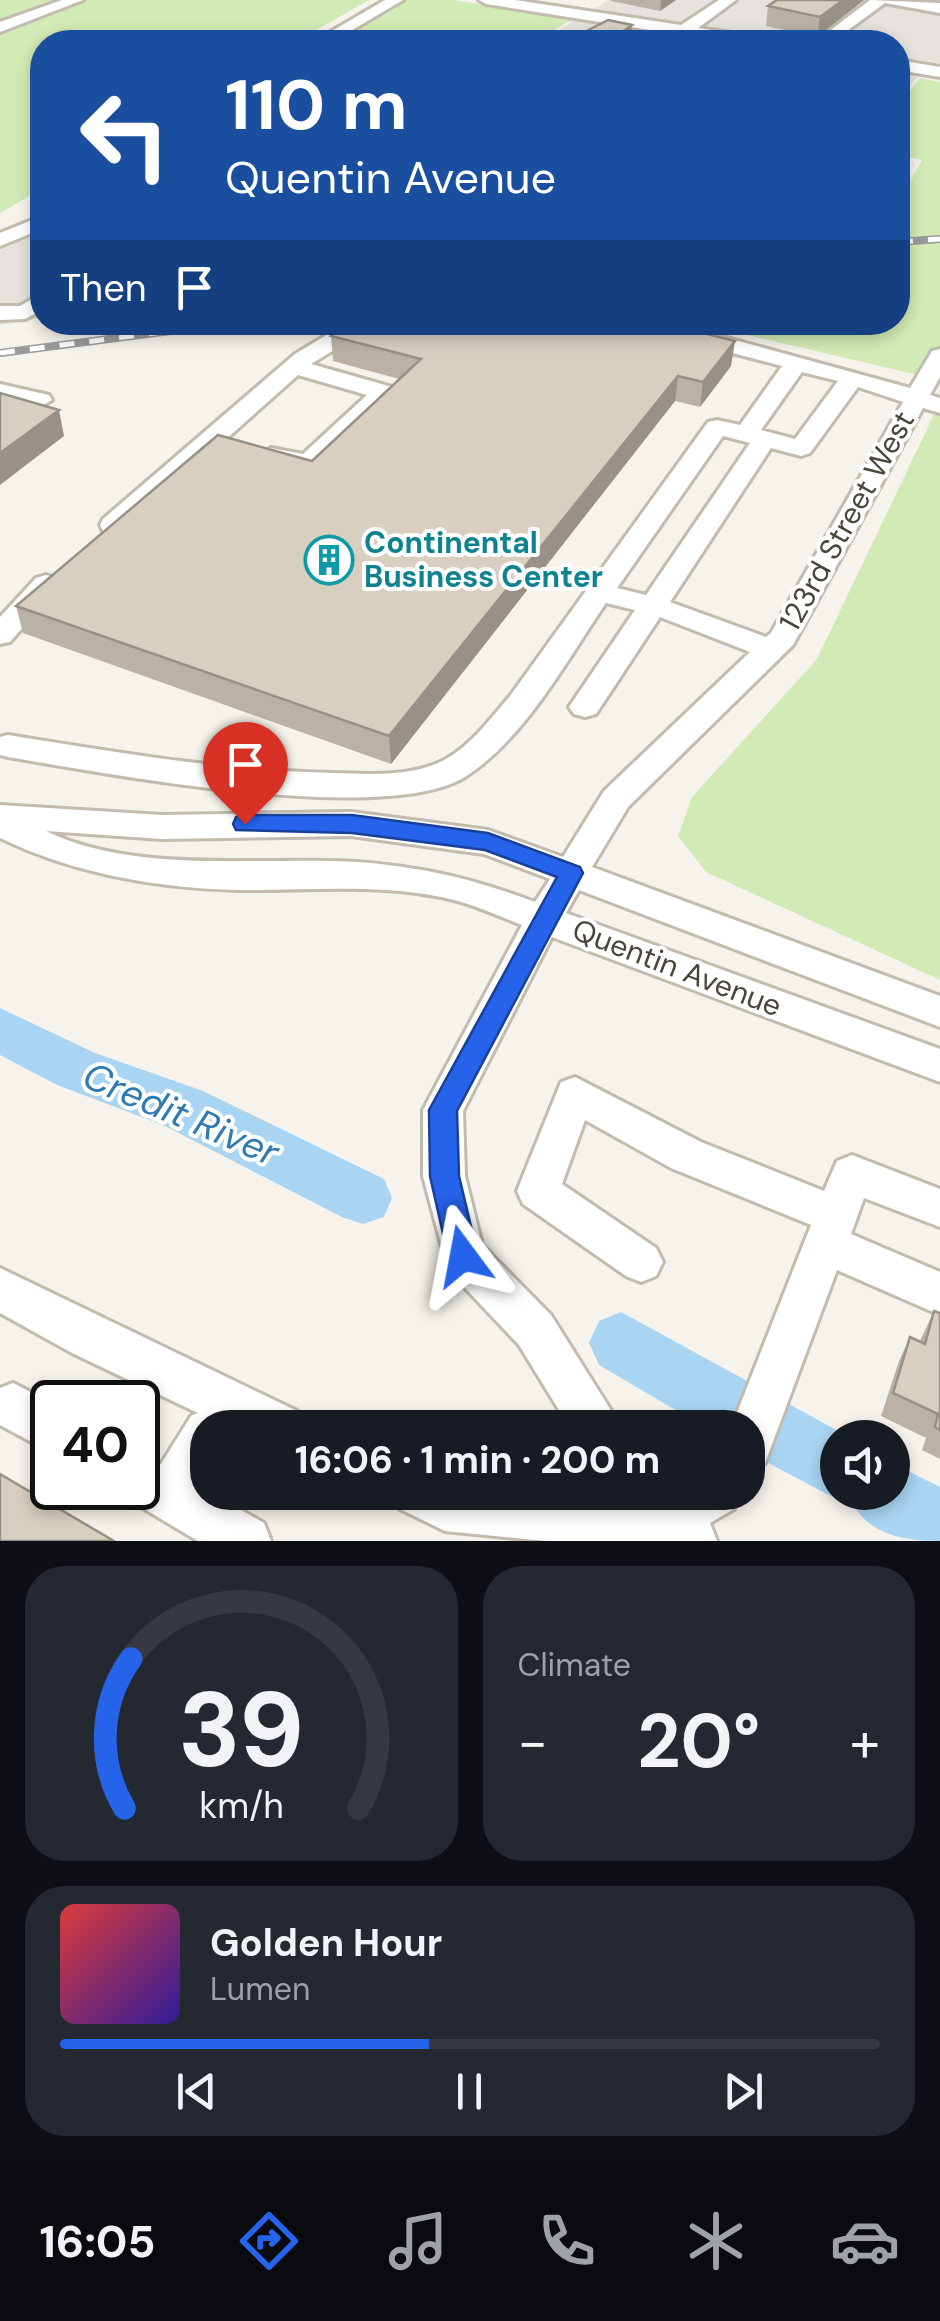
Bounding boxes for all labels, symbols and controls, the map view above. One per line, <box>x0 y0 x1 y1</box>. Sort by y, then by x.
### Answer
text: 110 m <box>225 60 408 151</box>
icon: left <box>60 70 190 200</box>
text: Quentin Avenue <box>225 148 556 207</box>
icon: arrive <box>167 260 222 315</box>
text: Then <box>60 263 147 313</box>
street label: 123rd Street West <box>770 404 923 638</box>
place label: Continental Business Center <box>364 523 603 596</box>
building icon: Continental Business Center <box>303 534 355 586</box>
pin <box>203 722 288 825</box>
icon: arrive <box>218 737 273 792</box>
street label: Quentin Avenue <box>567 910 787 1025</box>
water label: Credit River <box>75 1050 287 1178</box>
position arrow <box>411 1204 515 1308</box>
speed limit sign: 40 <box>30 1380 160 1510</box>
map controls <box>820 1420 910 1510</box>
button: sound <box>820 1420 910 1510</box>
text: 16:06 · 1 min · 200 m <box>295 1435 660 1485</box>
text: Climate <box>518 1644 631 1686</box>
text: 39 <box>178 1663 304 1798</box>
text: 20° <box>637 1693 760 1790</box>
text: − <box>518 1706 548 1778</box>
text: + <box>850 1706 880 1778</box>
text: km/h <box>199 1783 283 1829</box>
text: Golden Hour <box>210 1918 442 1968</box>
text: Lumen <box>210 1968 310 2010</box>
icon: previous <box>169 2064 224 2119</box>
icon: pause <box>442 2064 497 2119</box>
icon: next <box>716 2064 771 2119</box>
icon: directions <box>234 2206 304 2276</box>
icon: music <box>383 2206 453 2276</box>
icon: phone <box>532 2206 602 2276</box>
icon: climate <box>681 2206 751 2276</box>
icon: car <box>830 2206 900 2276</box>
text: 16:05 <box>39 2212 156 2271</box>

